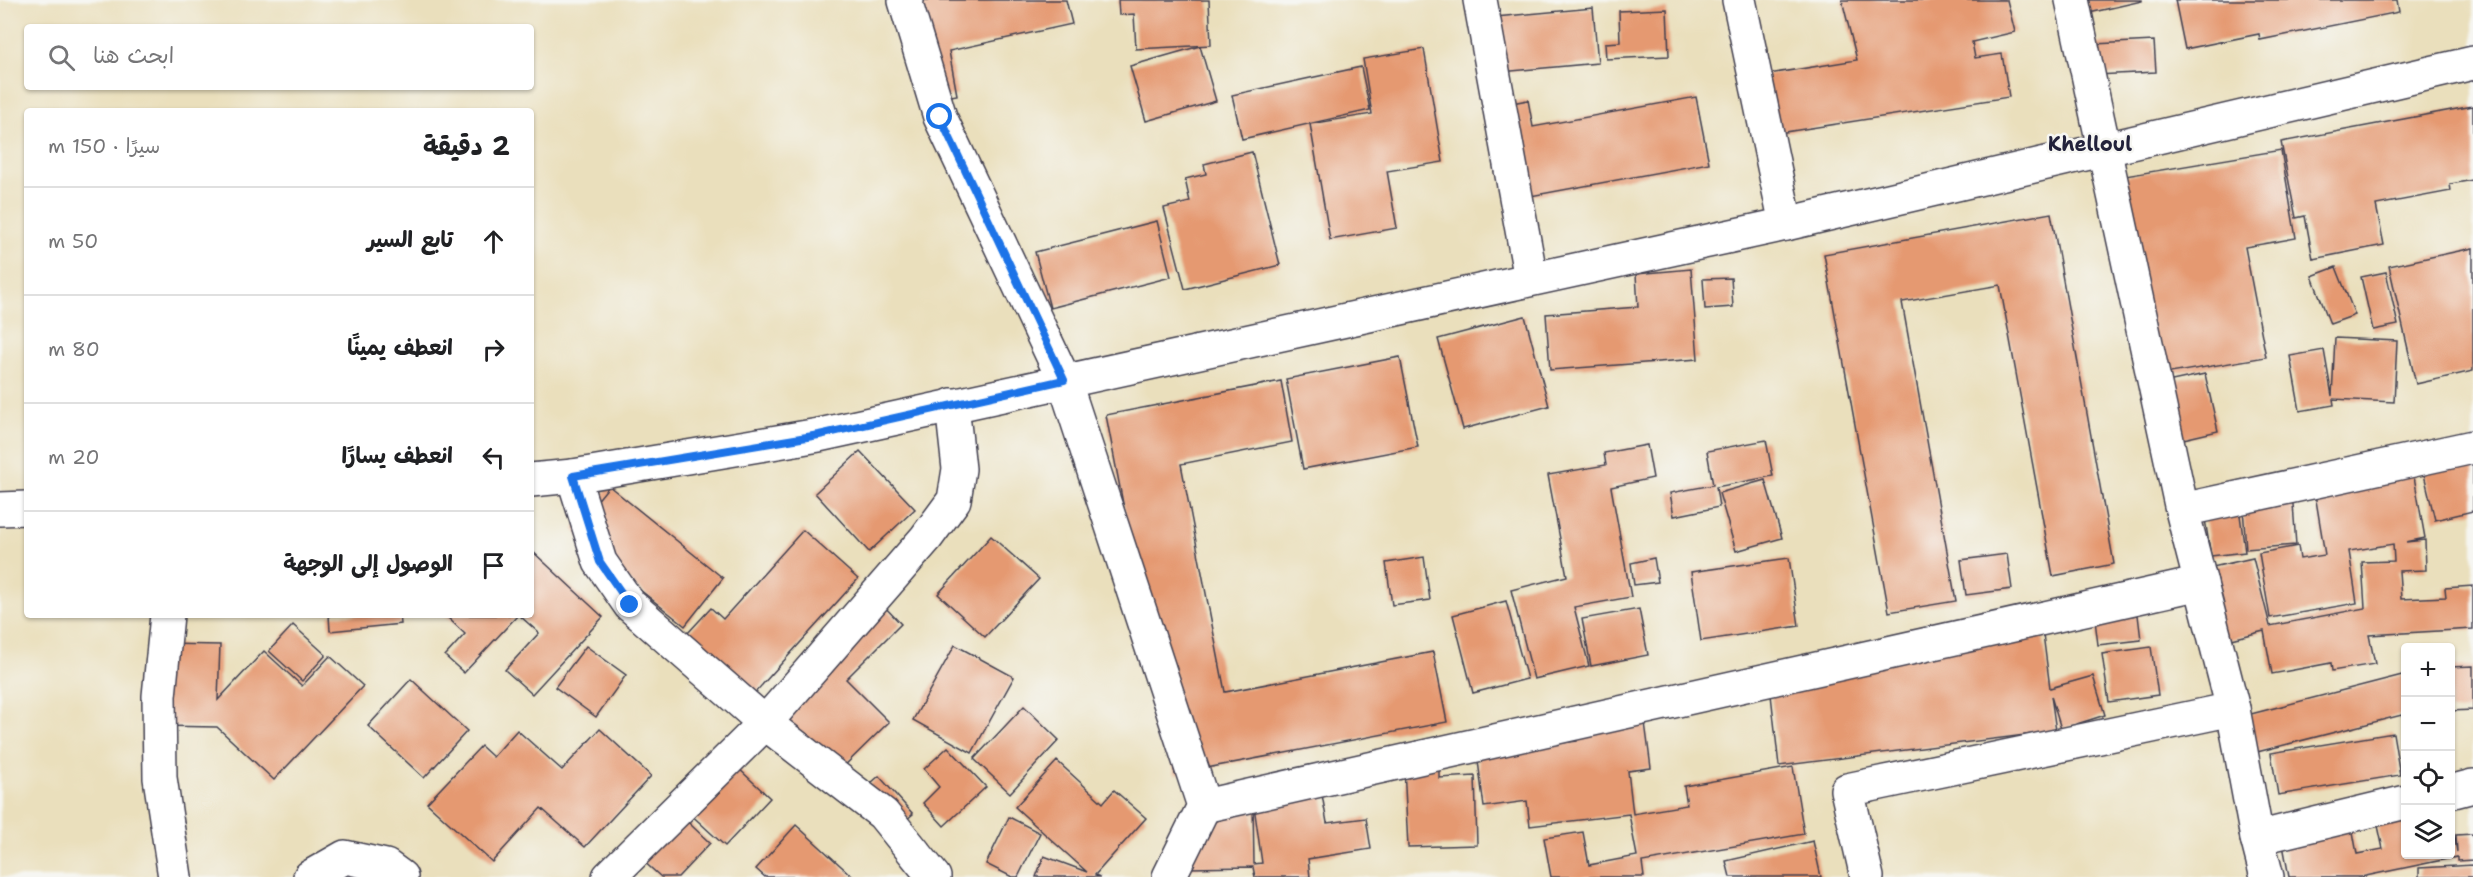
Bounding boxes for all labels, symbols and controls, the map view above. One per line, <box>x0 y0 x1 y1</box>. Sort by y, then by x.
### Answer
search box <box>24 24 534 90</box>
icon: search <box>45 41 78 74</box>
text: ابحث هنا <box>93 41 174 70</box>
route start <box>926 103 952 129</box>
text: 2 دقيقة <box>423 128 510 163</box>
district label: Khelloul <box>2048 131 2132 157</box>
text: سيرًا · 150 m <box>48 133 160 159</box>
text: تابع السير <box>367 225 453 254</box>
icon: ahead <box>477 225 510 258</box>
text: 50 m <box>48 228 98 254</box>
text: انعطف يمينًا <box>347 333 453 362</box>
icon: right <box>477 333 510 366</box>
text: 80 m <box>48 336 100 362</box>
text: انعطف يسارًا <box>341 441 453 470</box>
icon: left <box>477 441 510 474</box>
text: 20 m <box>48 444 99 470</box>
text: الوصول إلى الوجهة <box>283 549 453 578</box>
icon: arrive <box>477 549 510 582</box>
route end <box>616 591 642 617</box>
map controls <box>2401 643 2455 859</box>
button: + <box>2401 643 2455 697</box>
button: − <box>2401 697 2455 751</box>
button: locate <box>2401 751 2455 805</box>
button: layers <box>2401 805 2455 859</box>

